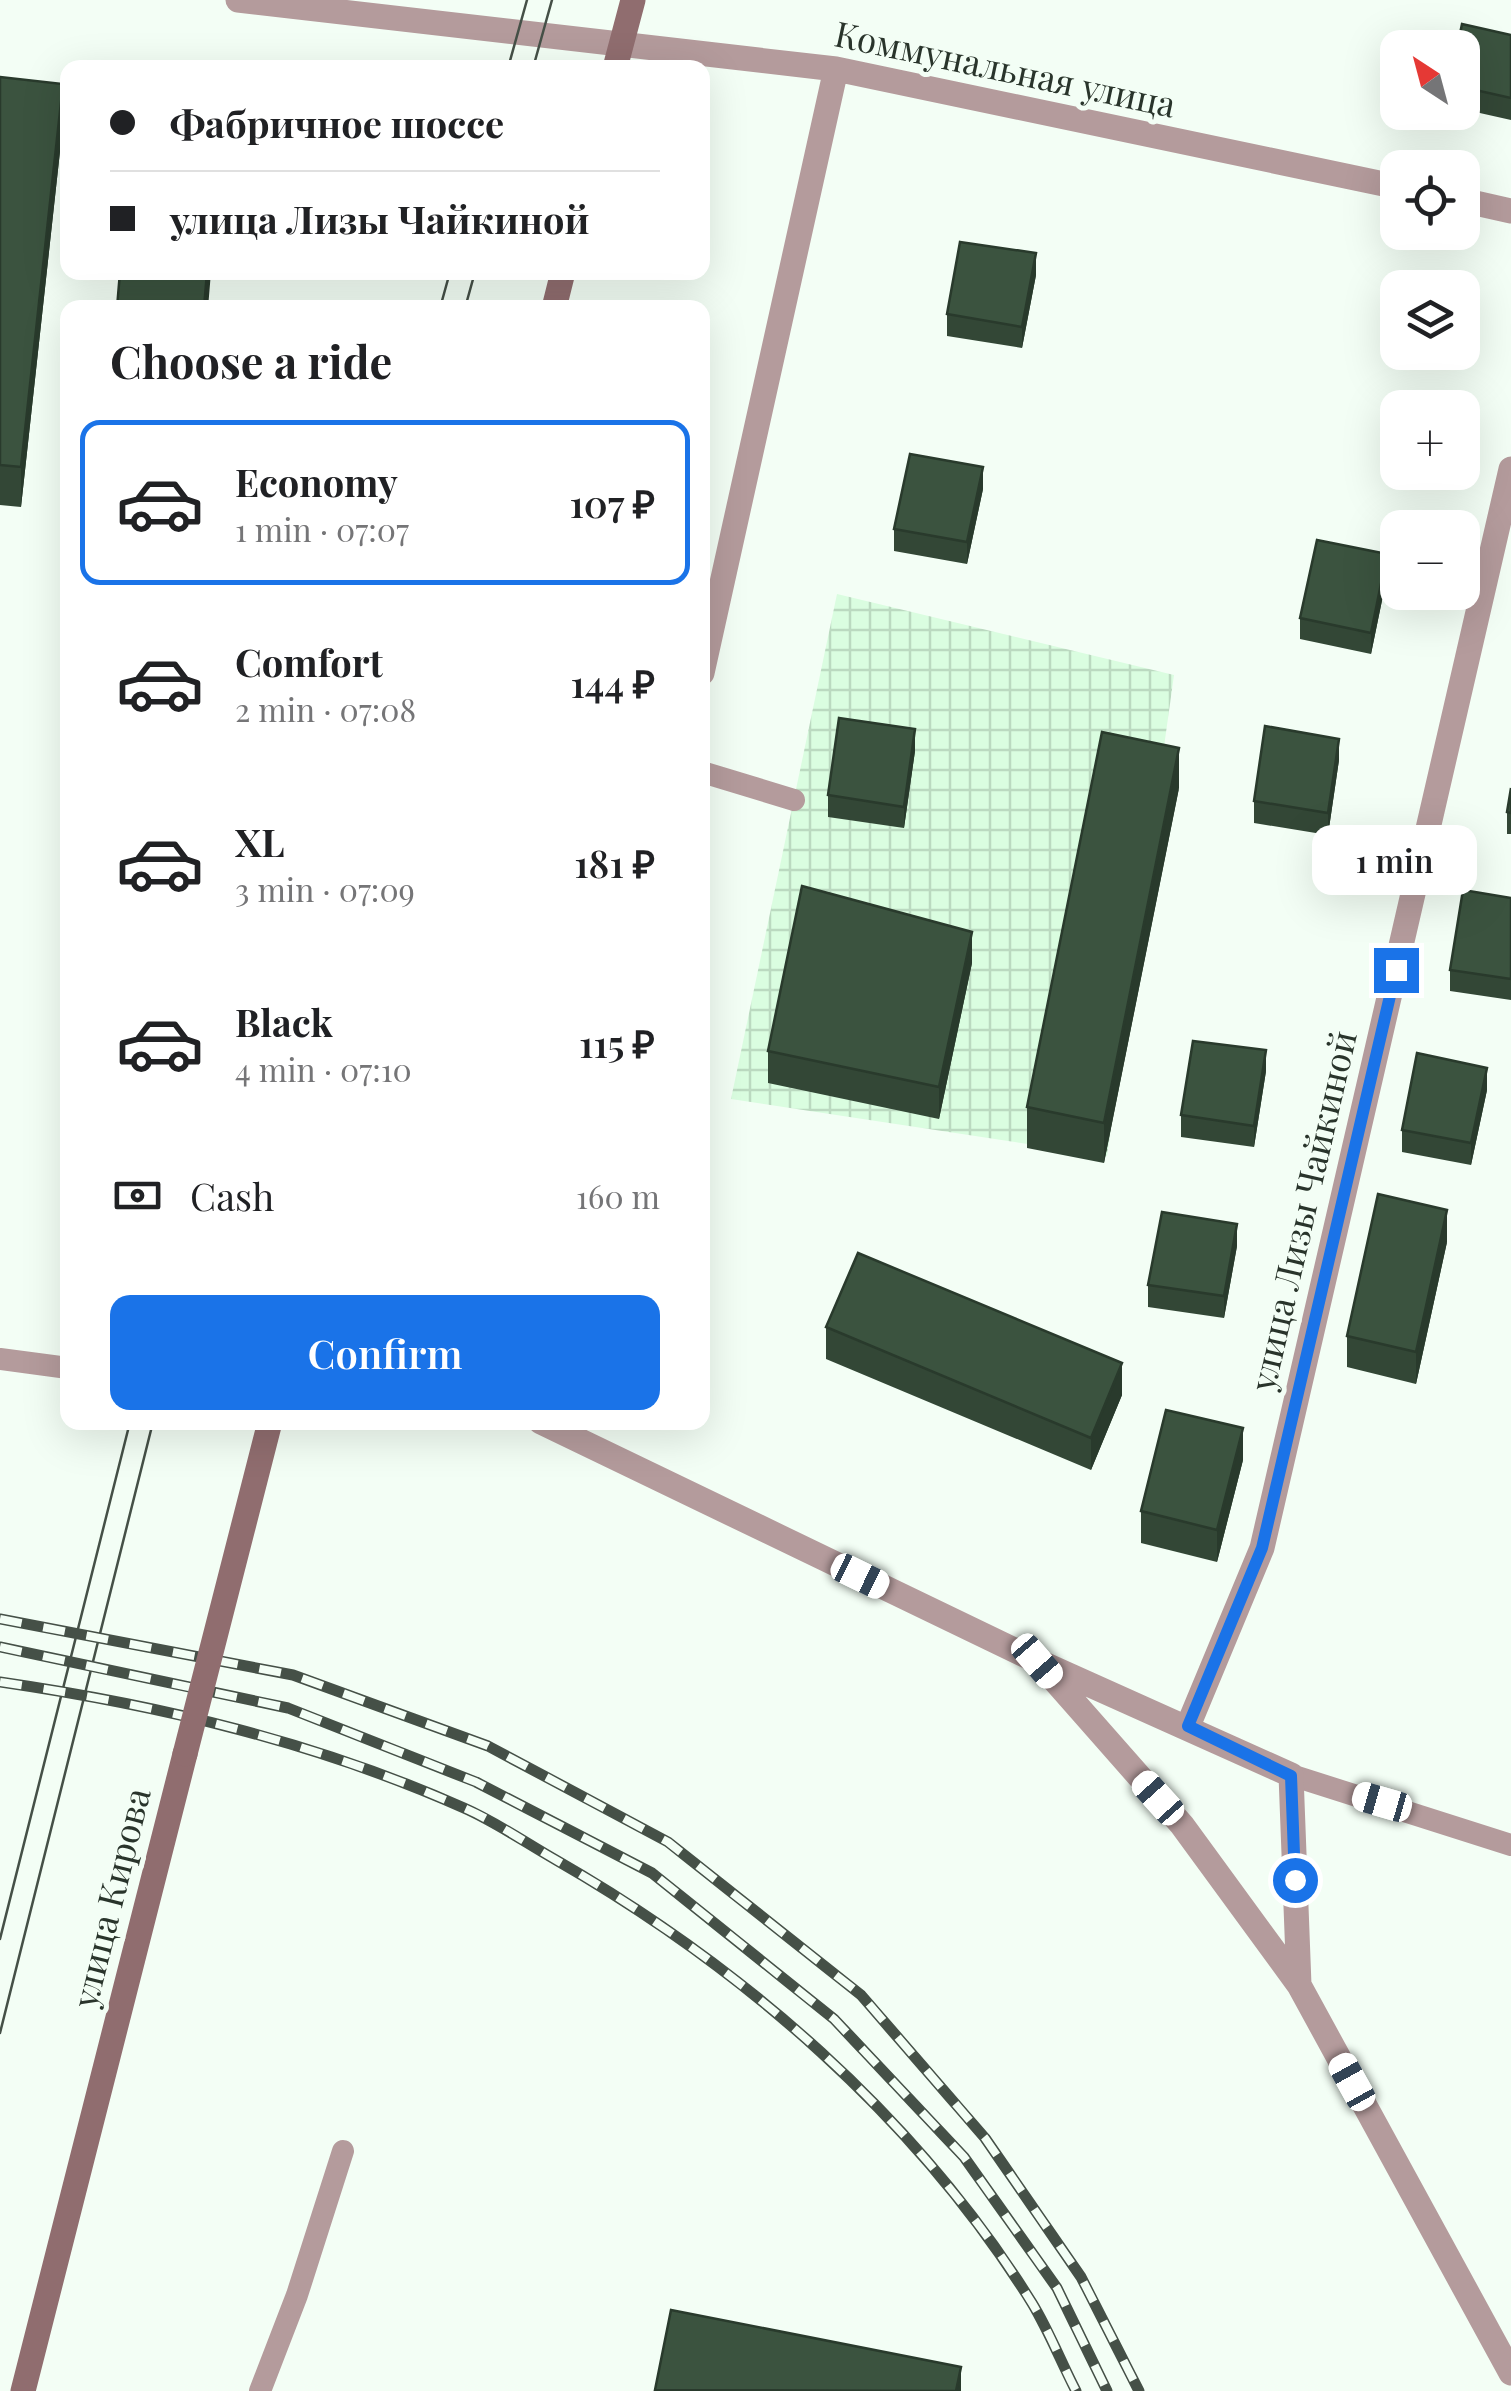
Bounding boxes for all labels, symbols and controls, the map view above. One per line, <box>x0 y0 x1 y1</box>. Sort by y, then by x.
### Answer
street label: Коммунальная улица <box>831 8 1181 127</box>
north arrow <box>1380 30 1480 130</box>
map controls <box>1380 30 1480 610</box>
text: Фабричное шоссе <box>170 97 504 148</box>
button: locate <box>1380 150 1480 250</box>
text: улица Лизы Чайкиной <box>170 193 589 244</box>
button: layers <box>1380 270 1480 370</box>
text: Choose a ride <box>110 330 392 390</box>
button: + <box>1380 390 1480 490</box>
text: Economy <box>235 456 398 507</box>
icon: car <box>115 458 205 548</box>
text: 107 ₽ <box>569 477 655 528</box>
text: 1 min · 07:07 <box>235 507 409 550</box>
button: − <box>1380 510 1480 610</box>
text: Comfort <box>235 636 383 687</box>
icon: car <box>115 638 205 728</box>
text: 144 ₽ <box>570 657 655 708</box>
text: 2 min · 07:08 <box>235 687 416 730</box>
text: XL <box>235 816 284 867</box>
icon: car <box>115 818 205 908</box>
callout: 1 min <box>1314 825 1478 895</box>
text: 181 ₽ <box>574 837 655 888</box>
text: 1 min <box>1356 838 1433 881</box>
text: 3 min · 07:09 <box>235 867 415 910</box>
route end <box>1374 948 1419 993</box>
text: Black <box>235 996 333 1047</box>
icon: car <box>115 998 205 1088</box>
text: 115 ₽ <box>579 1017 655 1068</box>
street label: улица Лизы Чайкиной <box>1237 1026 1366 1396</box>
text: 4 min · 07:10 <box>235 1047 412 1090</box>
icon: cash <box>110 1168 165 1223</box>
text: Cash <box>190 1170 274 1221</box>
text: 160 m <box>576 1174 660 1217</box>
button: Confirm <box>110 1295 660 1410</box>
car <box>826 1549 894 1603</box>
car <box>1006 1629 1068 1693</box>
car <box>1127 1766 1189 1830</box>
car <box>1349 1779 1415 1825</box>
street label: улица Кирова <box>59 1782 160 2013</box>
route start <box>1273 1858 1318 1903</box>
car <box>1324 2048 1380 2116</box>

